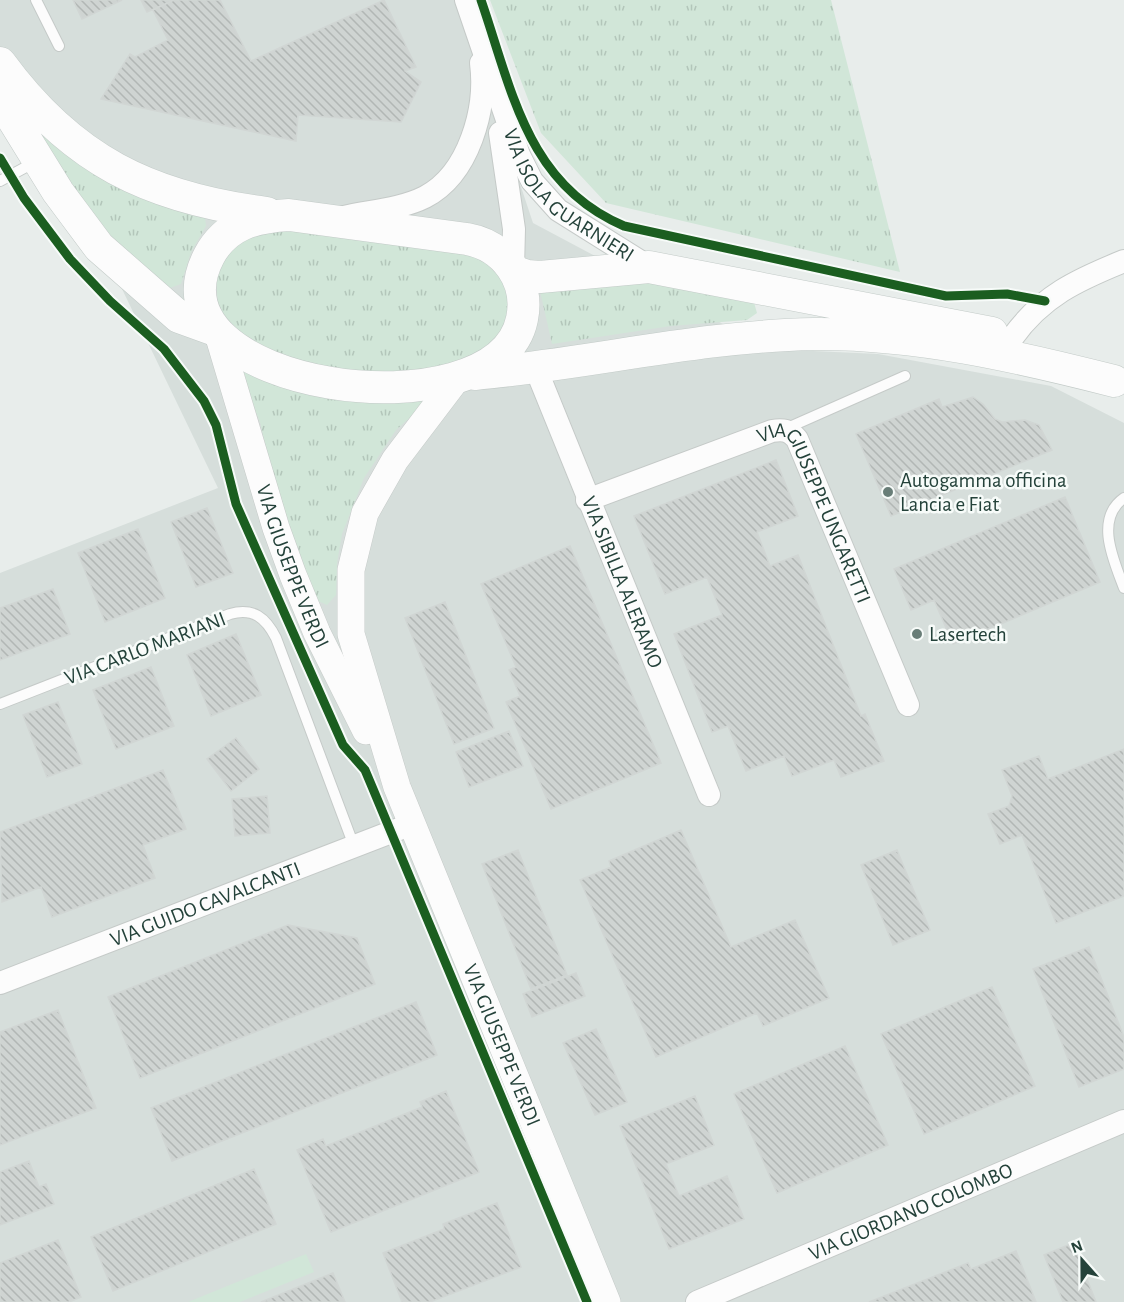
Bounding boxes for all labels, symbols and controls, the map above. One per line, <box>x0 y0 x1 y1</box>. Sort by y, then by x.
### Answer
street label: VIA ISOLA GUARNIERI <box>500 126 638 266</box>
street label: VIA GIUSEPPE UNGARETTI <box>754 420 874 606</box>
place label: Autogamma officina Lancia e Fiat <box>900 470 1067 515</box>
street label: VIA GIUSEPPE VERDI <box>253 482 333 652</box>
marker: Autogamma officina Lancia e Fiat <box>881 485 895 499</box>
street label: VIA SIBILLA ALERAMO <box>578 493 666 671</box>
street label: VIA CARLO MARIANI <box>62 608 229 689</box>
place label: Lasertech <box>929 624 1007 645</box>
marker: Lasertech <box>910 627 924 641</box>
street label: VIA GUIDO CAVALCANTI <box>107 858 303 950</box>
street label: VIA GIUSEPPE VERDI <box>459 961 544 1129</box>
street label: VIA GIORDANO COLOMBO <box>806 1160 1016 1264</box>
north arrow <box>1052 1230 1112 1290</box>
text: N <box>1069 1237 1085 1256</box>

